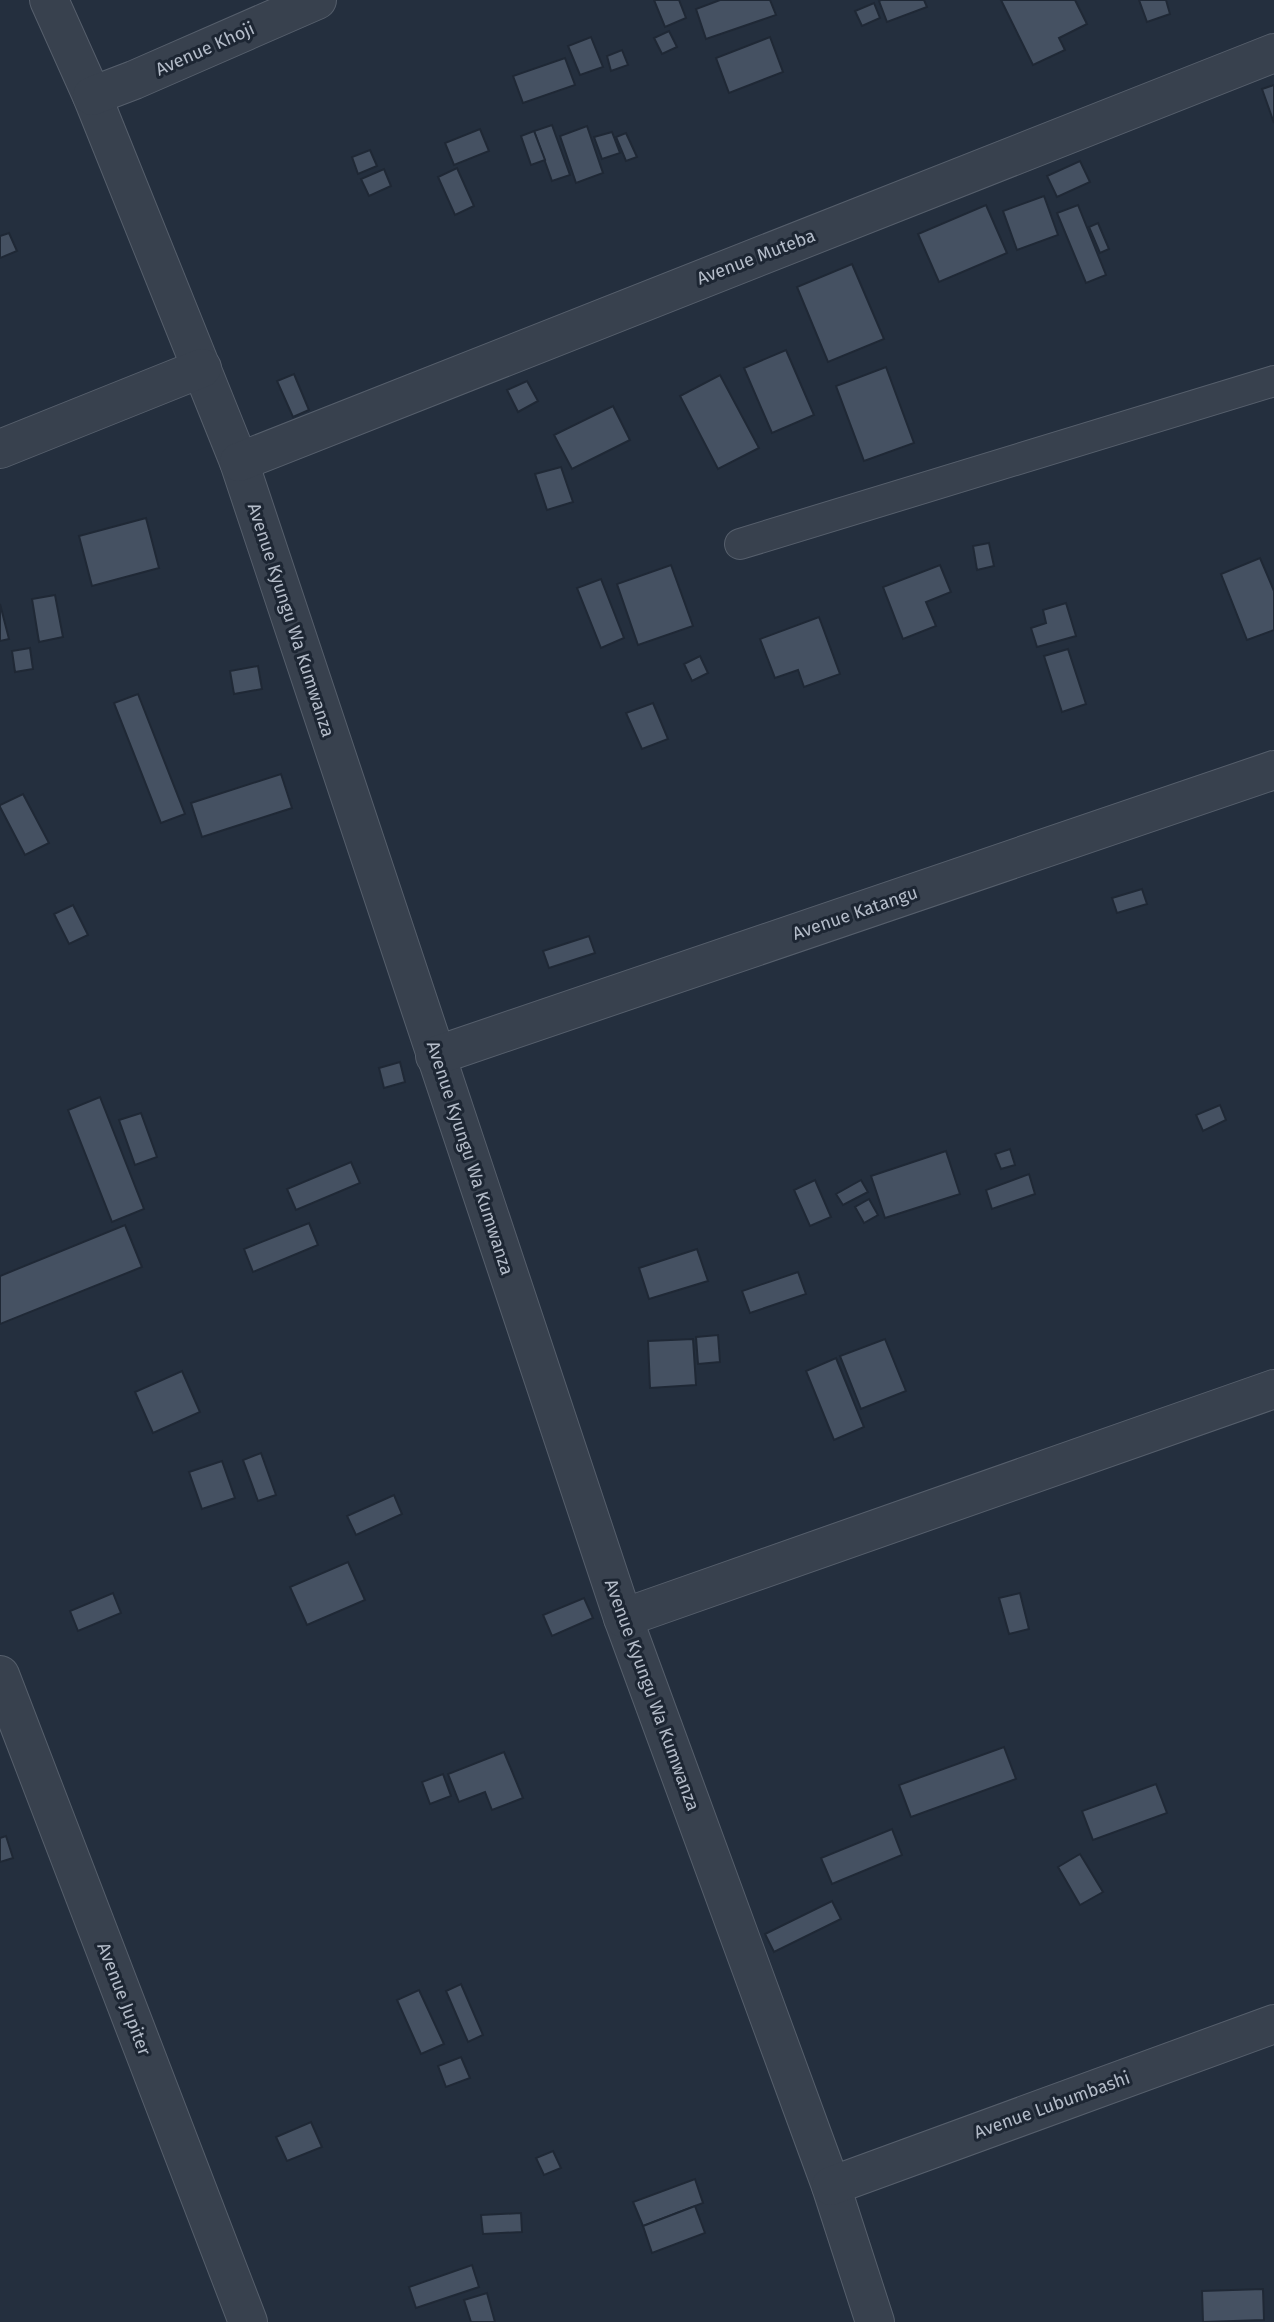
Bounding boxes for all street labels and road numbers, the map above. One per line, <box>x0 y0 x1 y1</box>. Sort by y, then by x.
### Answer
street label: Avenue Khoji <box>152 17 258 81</box>
street label: Avenue Muteba <box>694 224 818 290</box>
street label: Avenue Kyungu Wa Kumwanza <box>243 500 339 740</box>
street label: Avenue Katangu <box>789 881 921 945</box>
street label: Avenue Kyungu Wa Kumwanza <box>422 1038 518 1278</box>
street label: Avenue Kyungu Wa Kumwanza <box>600 1576 704 1814</box>
street label: Avenue Jupiter <box>92 1939 156 2059</box>
street label: Avenue Lubumbashi <box>971 2067 1133 2143</box>

